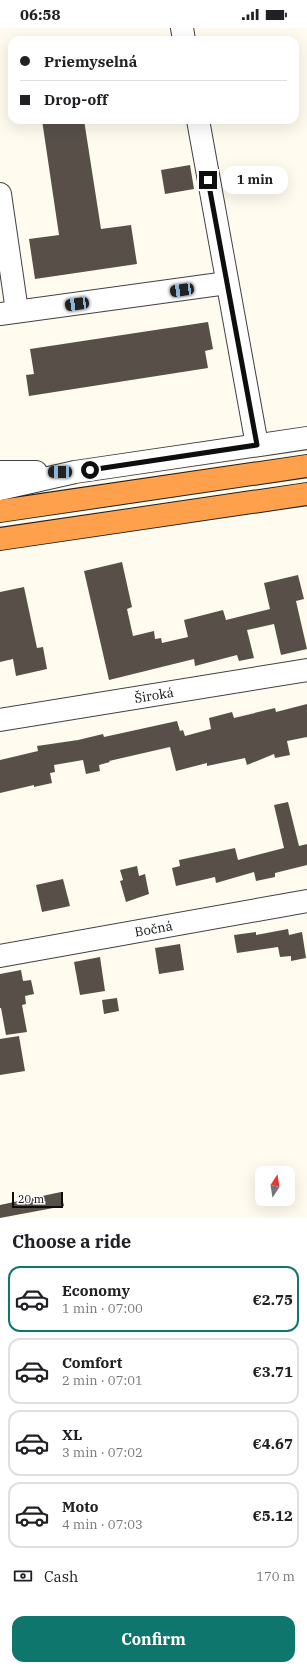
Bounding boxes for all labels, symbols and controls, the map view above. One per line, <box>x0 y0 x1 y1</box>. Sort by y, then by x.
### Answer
text: 06:58 <box>20 5 61 24</box>
text: Priemyselná <box>44 52 137 71</box>
text: Drop-off <box>44 90 108 109</box>
callout: 1 min <box>222 166 288 194</box>
route end <box>199 171 217 189</box>
text: 1 min <box>237 171 273 188</box>
car <box>169 282 195 298</box>
car <box>64 296 90 312</box>
route start <box>81 461 99 479</box>
car <box>48 466 72 478</box>
street label: Široká <box>133 683 175 706</box>
street label: Bočná <box>133 917 174 940</box>
north arrow <box>255 1166 295 1206</box>
map controls <box>255 1166 295 1206</box>
scale bar <box>12 1190 63 1209</box>
text: 20 m <box>18 1192 44 1206</box>
text: Choose a ride <box>12 1230 131 1253</box>
icon: car <box>14 1281 50 1317</box>
text: Economy <box>62 1281 130 1300</box>
text: €2.75 <box>252 1290 293 1309</box>
text: 1 min · 07:00 <box>62 1300 143 1317</box>
icon: car <box>14 1353 50 1389</box>
text: Comfort <box>62 1353 122 1372</box>
text: €3.71 <box>252 1362 293 1381</box>
text: 2 min · 07:01 <box>62 1372 143 1389</box>
icon: car <box>14 1425 50 1461</box>
text: XL <box>62 1425 82 1444</box>
text: €4.67 <box>252 1434 293 1453</box>
text: 3 min · 07:02 <box>62 1444 143 1461</box>
icon: car <box>14 1497 50 1533</box>
text: Moto <box>62 1497 99 1516</box>
text: €5.12 <box>252 1506 293 1525</box>
text: 4 min · 07:03 <box>62 1516 143 1533</box>
icon: cash <box>12 1565 34 1587</box>
text: Cash <box>44 1567 78 1586</box>
text: 170 m <box>256 1568 295 1585</box>
button: Confirm <box>12 1616 295 1662</box>

